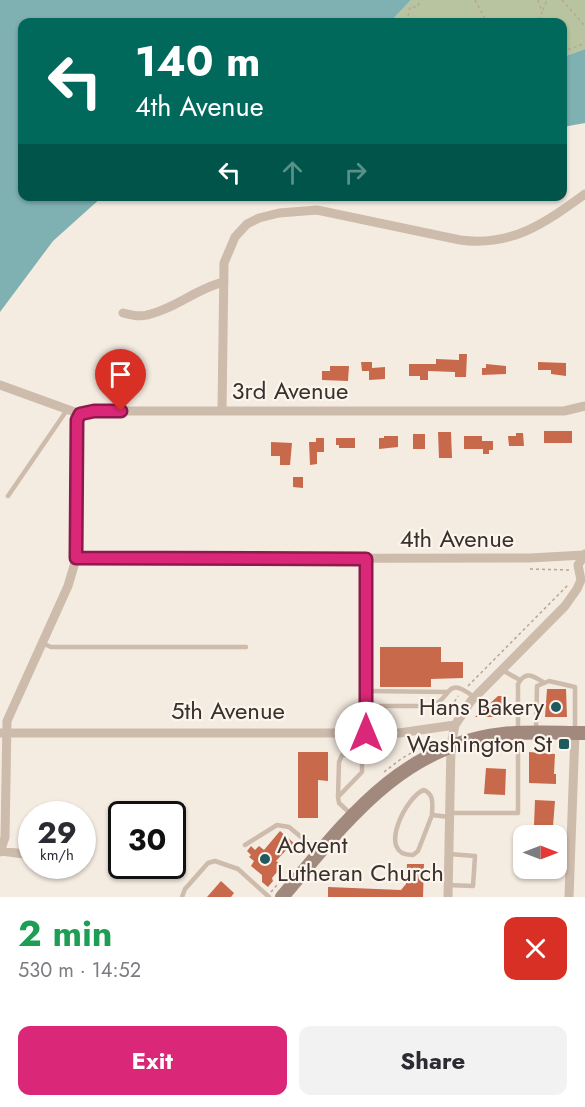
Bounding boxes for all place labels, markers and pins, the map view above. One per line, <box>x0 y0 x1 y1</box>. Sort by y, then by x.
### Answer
pin <box>95 349 146 411</box>
place label: Hans Bakery <box>419 689 544 724</box>
marker: Hans Bakery <box>549 700 563 714</box>
place label: Washington St <box>407 726 552 761</box>
marker: Washington St <box>557 737 571 751</box>
place label: Advent Lutheran Church <box>277 827 444 890</box>
marker: Advent Lutheran Church <box>258 852 272 866</box>

